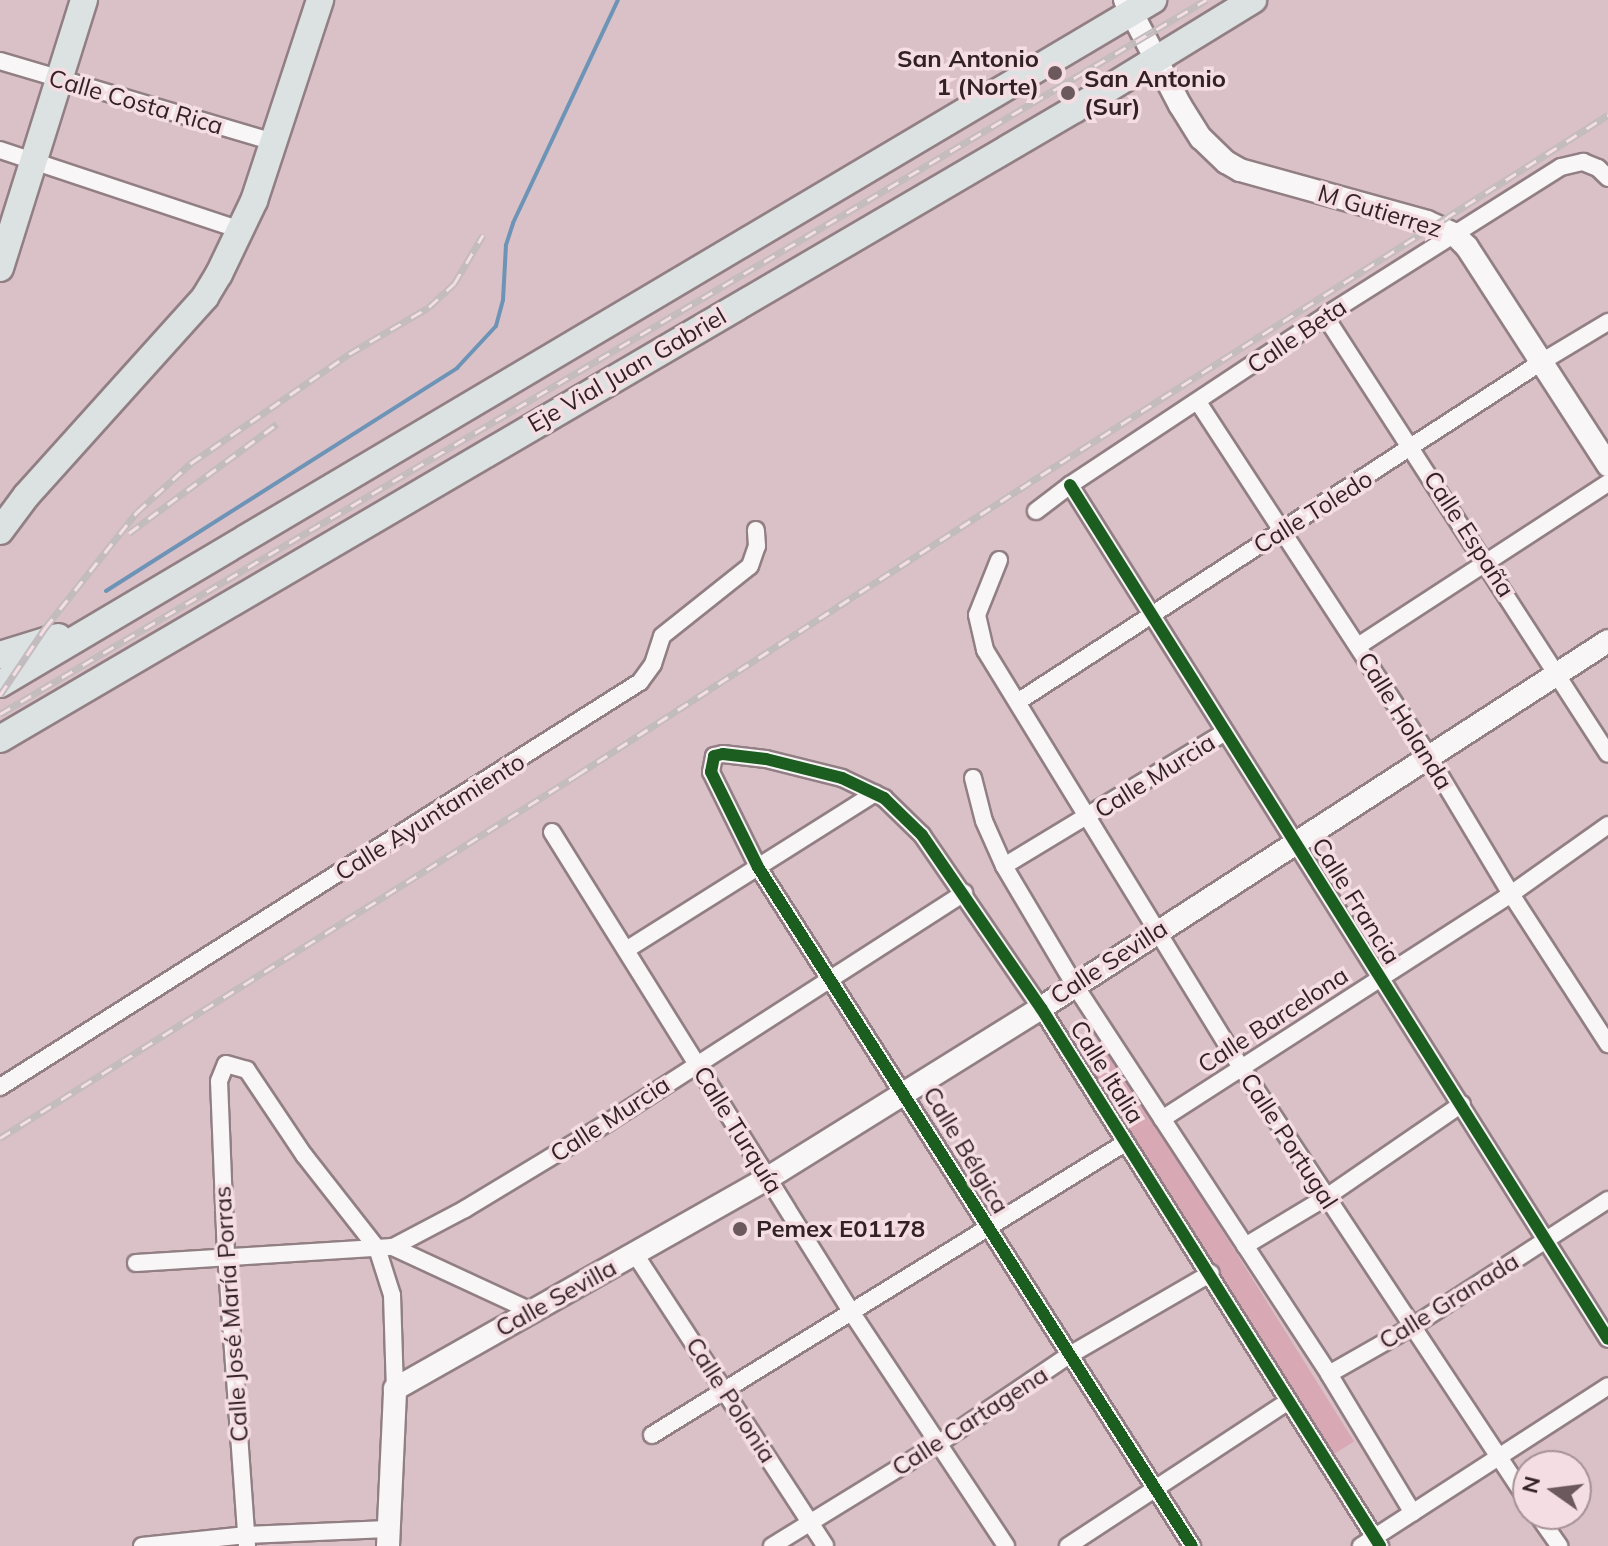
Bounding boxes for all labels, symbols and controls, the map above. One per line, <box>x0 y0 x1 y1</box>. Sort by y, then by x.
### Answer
place label: San Antonio 1 (Norte) <box>897 45 1039 101</box>
street label: Calle Costa Rica <box>46 63 226 141</box>
marker: San Antonio 1 (Norte) <box>1046 64 1064 82</box>
place label: San Antonio (Sur) <box>1084 65 1226 121</box>
marker: San Antonio (Sur) <box>1059 84 1077 102</box>
street label: M Gutierrez <box>1315 178 1445 244</box>
street label: Calle Beta <box>1242 292 1352 380</box>
street label: Eje Vial Juan Gabriel <box>523 302 731 438</box>
street label: Calle Toledo <box>1248 464 1378 560</box>
street label: Calle España <box>1418 466 1520 602</box>
street label: Calle Holanda <box>1351 647 1459 795</box>
street label: Calle Murcia <box>1090 728 1220 824</box>
street label: Calle Ayuntamiento <box>330 747 530 887</box>
street label: Calle Francia <box>1306 833 1406 969</box>
street label: Calle Sevilla <box>1045 914 1173 1010</box>
street label: Calle Barcelona <box>1193 961 1353 1079</box>
street label: Calle Italia <box>1064 1015 1150 1129</box>
street label: Calle Turquía <box>687 1061 789 1199</box>
street label: Calle Portugal <box>1234 1068 1344 1214</box>
street label: Calle Murcia <box>545 1070 675 1168</box>
street label: Calle Bélgica <box>917 1081 1015 1219</box>
street label: Calle José María Porras <box>208 1185 254 1443</box>
place label: Pemex E01178 <box>756 1215 925 1243</box>
marker: Pemex E01178 <box>731 1220 749 1238</box>
street label: Calle Granada <box>1374 1247 1524 1355</box>
street label: Calle Sevilla <box>491 1253 621 1343</box>
street label: Calle Polonia <box>680 1332 782 1468</box>
street label: Calle Cartagena <box>887 1360 1053 1482</box>
north arrow <box>1512 1450 1592 1530</box>
text: N <box>1515 1473 1546 1496</box>

